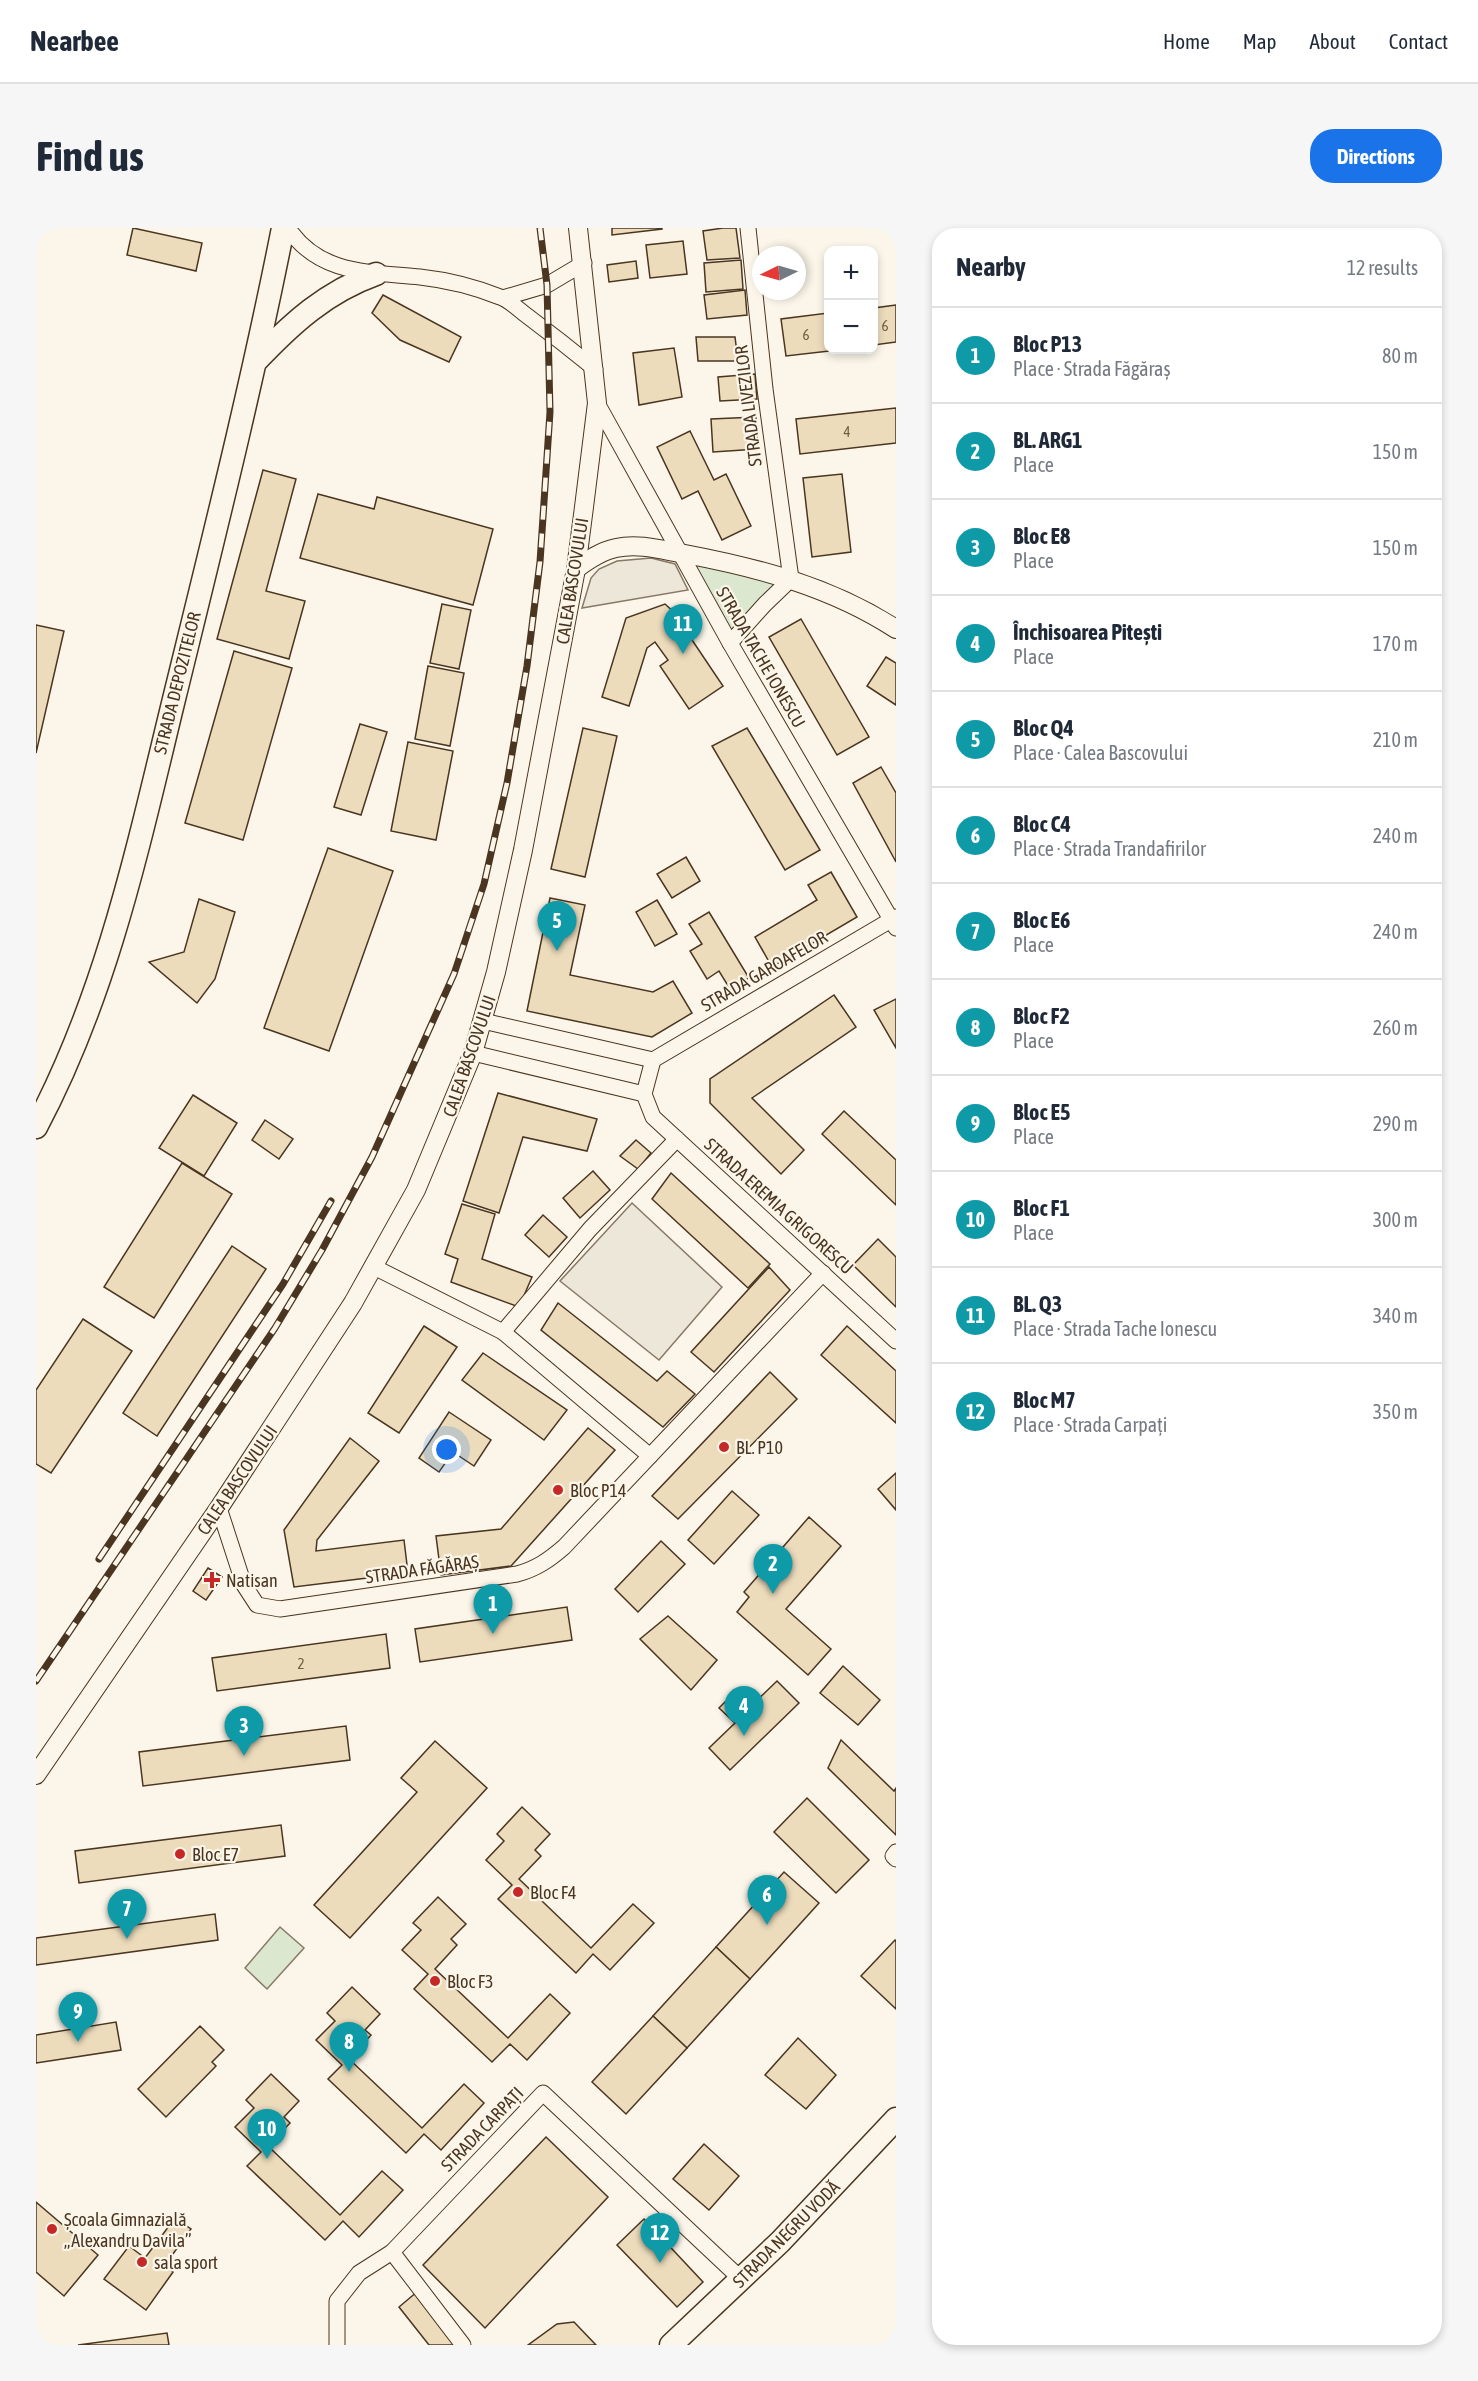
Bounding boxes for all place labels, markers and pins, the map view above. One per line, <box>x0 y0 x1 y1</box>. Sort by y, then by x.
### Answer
pin: 11 <box>664 604 702 654</box>
pin: 5 <box>538 902 576 951</box>
place label: BL. P10 <box>736 1437 783 1458</box>
marker: BL. P10 <box>717 1440 731 1454</box>
place label: Bloc P14 <box>570 1480 626 1501</box>
marker: Bloc P14 <box>551 1483 565 1497</box>
pin: 2 <box>754 1544 792 1594</box>
place label: Natisan <box>226 1570 278 1591</box>
marker: Natisan <box>203 1571 221 1589</box>
pin: 1 <box>474 1584 512 1634</box>
pin: 4 <box>724 1686 764 1736</box>
pin: 3 <box>224 1706 264 1756</box>
place label: Bloc E7 <box>192 1844 239 1865</box>
marker: Bloc E7 <box>173 1847 187 1861</box>
pin: 6 <box>748 1876 786 1925</box>
place label: Bloc F4 <box>530 1882 576 1903</box>
marker: Bloc F4 <box>511 1885 525 1899</box>
pin: 7 <box>108 1890 146 1939</box>
place label: Bloc F3 <box>447 1971 493 1992</box>
marker: Bloc F3 <box>428 1974 442 1988</box>
pin: 9 <box>58 1992 98 2042</box>
pin: 8 <box>330 2022 368 2072</box>
pin: 10 <box>248 2110 286 2159</box>
place label: Școala Gimnazială „Alexandru Davila” <box>64 2209 191 2251</box>
pin: 12 <box>640 2214 680 2263</box>
marker: Școala Gimnazială „Alexandru Davila” <box>45 2222 59 2236</box>
place label: sala sport <box>154 2252 218 2273</box>
marker: sala sport <box>135 2255 149 2269</box>

